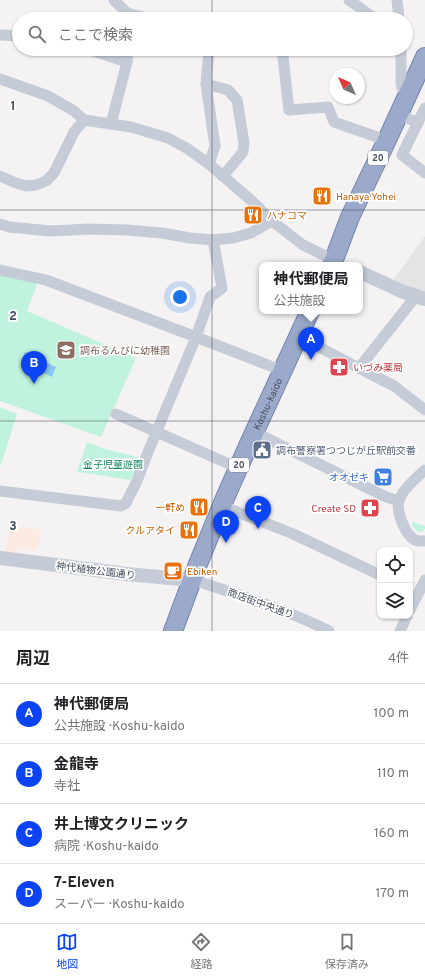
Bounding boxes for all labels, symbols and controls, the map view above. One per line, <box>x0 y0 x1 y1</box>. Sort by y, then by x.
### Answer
search box <box>12 12 413 56</box>
icon: search <box>26 23 48 45</box>
text: ここで検索 <box>58 27 133 46</box>
north arrow <box>329 68 365 104</box>
text: 1 <box>10 99 16 115</box>
road number: 20 <box>368 151 388 165</box>
restaurant icon: Hanaya Yohei <box>311 185 333 207</box>
place label: Hanaya Yohei <box>336 191 396 204</box>
restaurant icon: ハナコマ <box>242 204 264 226</box>
place label: ハナコマ <box>267 210 307 223</box>
popup <box>259 262 363 314</box>
text: 神代郵便局 <box>273 271 349 290</box>
your location <box>170 287 190 307</box>
text: 公共施設 <box>273 294 326 310</box>
text: 2 <box>9 309 17 325</box>
pin: A <box>298 327 324 360</box>
school or university icon: 調布るんびに幼稚園 <box>55 339 77 361</box>
place label: 調布るんびに幼稚園 <box>80 345 170 358</box>
pin: B <box>21 351 47 384</box>
pharmacy icon: いづみ薬局 <box>328 356 350 378</box>
place label: いづみ薬局 <box>353 362 403 375</box>
street label: Koshu-kaido <box>251 376 286 433</box>
public building icon: 調布警察署つつじが丘駅前交番 <box>251 439 273 461</box>
place label: 調布警察署つつじが丘駅前交番 <box>276 445 416 458</box>
road number: 20 <box>229 458 249 472</box>
park label: 金子児童遊園 <box>83 459 143 472</box>
supermarket icon: オオゼキ <box>372 466 394 488</box>
place label: オオゼキ <box>329 472 369 485</box>
restaurant icon: 一軒め <box>188 496 210 518</box>
pin: C <box>245 496 271 529</box>
pharmacy icon: Create SD <box>359 497 381 519</box>
place label: 一軒め <box>155 502 185 515</box>
place label: Create SD <box>311 503 356 516</box>
pin: D <box>213 510 239 543</box>
text: 3 <box>9 519 17 535</box>
restaurant icon: クルアタイ <box>178 519 200 541</box>
place label: クルアタイ <box>125 525 175 538</box>
map controls <box>377 547 413 619</box>
button: locate <box>377 547 413 583</box>
street label: 神代植物公園通り <box>55 560 136 583</box>
cafe icon: Ebiken <box>162 560 184 582</box>
place label: Ebiken <box>187 566 217 579</box>
button: layers <box>377 583 413 619</box>
street label: 商店街中央通り <box>225 586 296 622</box>
text: 周辺 <box>16 649 50 671</box>
text: 4件 <box>388 651 409 667</box>
text: 神代郵便局 <box>54 696 129 715</box>
text: A <box>24 706 34 722</box>
text: 100 m <box>373 706 409 722</box>
text: 公共施設 · Koshu-kaido <box>54 719 185 735</box>
text: 金龍寺 <box>54 756 99 775</box>
text: B <box>25 766 33 782</box>
text: 110 m <box>377 766 409 782</box>
text: 寺社 <box>54 779 80 795</box>
text: 井上博文クリニック <box>54 816 189 835</box>
text: C <box>25 826 33 842</box>
text: 160 m <box>374 826 409 842</box>
text: 病院 · Koshu-kaido <box>54 839 159 855</box>
text: 7-Eleven <box>54 874 115 893</box>
text: D <box>24 886 34 902</box>
text: 170 m <box>375 886 409 902</box>
text: スーパー · Koshu-kaido <box>54 897 185 913</box>
tab: 地図 <box>56 931 78 972</box>
tab: 経路 <box>190 931 212 972</box>
tab: 保存済み <box>325 931 369 972</box>

